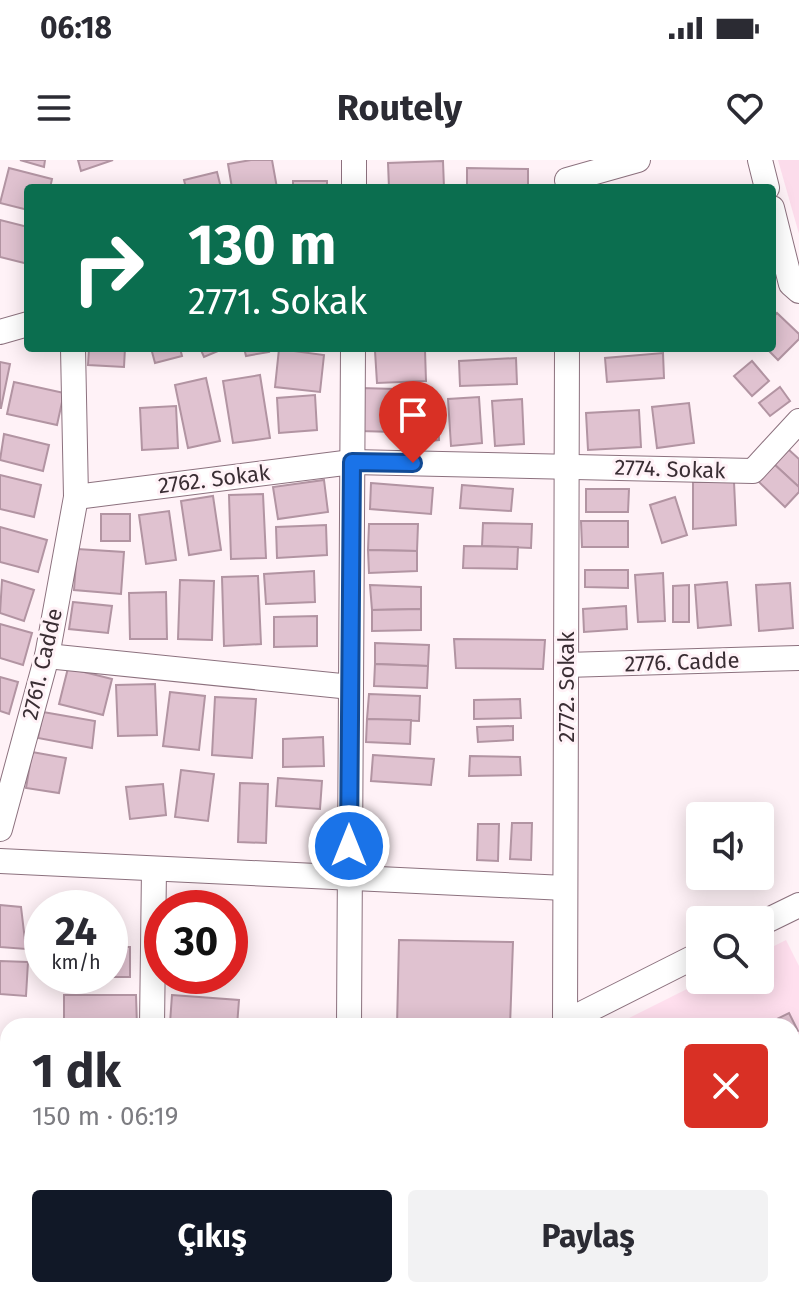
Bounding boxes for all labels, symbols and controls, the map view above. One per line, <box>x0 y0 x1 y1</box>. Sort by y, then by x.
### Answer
text: 06:18 <box>40 10 112 46</box>
icon: menu <box>32 86 76 130</box>
text: Routely <box>337 86 462 130</box>
icon: heart <box>723 86 767 130</box>
text: 130 m <box>188 212 336 279</box>
icon: right <box>56 216 160 320</box>
text: 2771. Sokak <box>188 280 367 324</box>
pin <box>379 381 447 463</box>
icon: arrive <box>391 393 435 437</box>
street label: 2774. Sokak <box>614 454 727 484</box>
street label: 2762. Sokak <box>157 459 272 499</box>
street label: 2761. Cadde <box>16 606 68 722</box>
street label: 2772. Sokak <box>553 631 580 742</box>
street label: 2776. Cadde <box>624 647 740 677</box>
map controls <box>686 802 774 994</box>
button: sound <box>686 802 774 890</box>
position arrow <box>307 804 391 888</box>
speed limit sign: 30 <box>144 890 248 994</box>
button: search <box>686 906 774 994</box>
text: 24 <box>55 908 97 956</box>
text: km/h <box>51 950 101 974</box>
text: 1 dk <box>32 1042 121 1100</box>
button: close <box>684 1044 768 1128</box>
text: 150 m · 06:19 <box>32 1101 178 1132</box>
button: Çıkış <box>32 1190 392 1282</box>
button: Paylaş <box>408 1190 768 1282</box>

